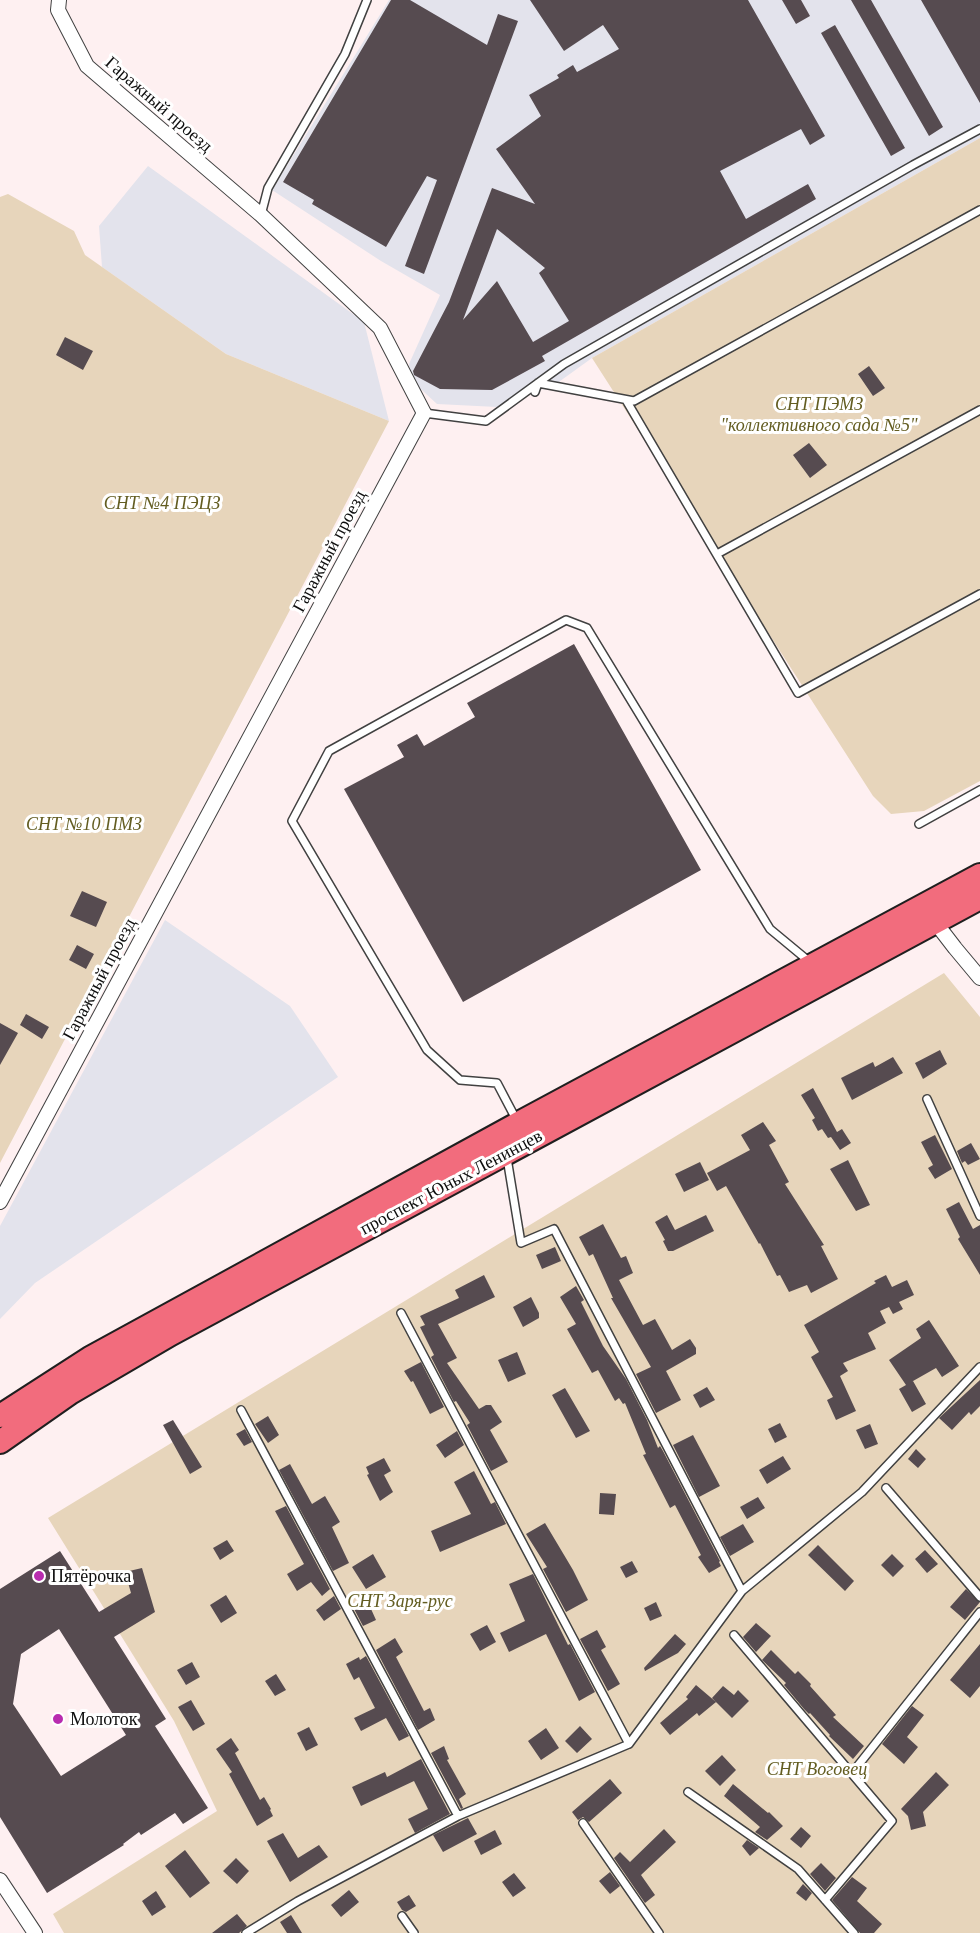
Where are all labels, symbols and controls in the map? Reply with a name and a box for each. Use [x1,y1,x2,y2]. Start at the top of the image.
street label: Гаражный проезд [101,52,217,156]
park label: СНТ ПЭМЗ "коллективного сада №5" [720,394,918,435]
street label: Гаражный проезд [288,487,370,615]
park label: СНТ №4 ПЭЦЗ [104,493,220,513]
park label: СНТ №10 ПМЗ [26,814,142,834]
street label: Гаражный проезд [58,915,140,1043]
street label: проспект Юных Ленинцев [357,1125,545,1239]
place label: Пятёрочка [51,1566,131,1586]
marker: Пятёрочка [32,1569,46,1583]
park label: СНТ Заря-рус [347,1591,453,1611]
place label: Молоток [70,1709,138,1729]
marker: Молоток [51,1712,65,1726]
park label: СНТ Воговец [767,1759,867,1779]

